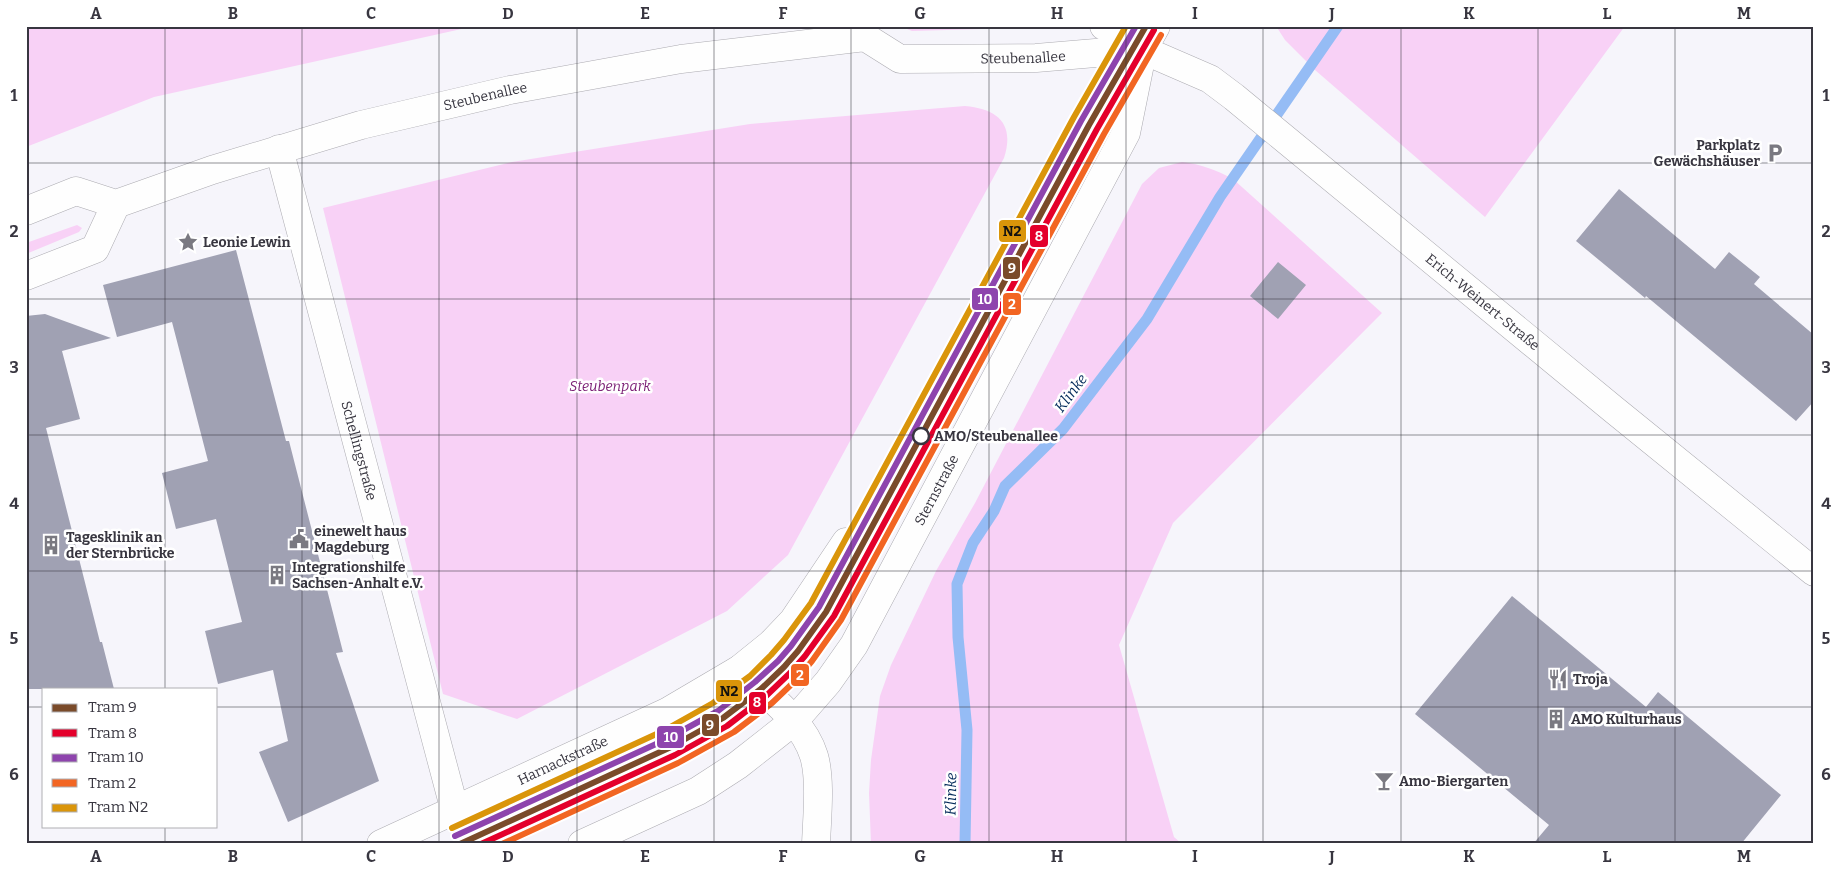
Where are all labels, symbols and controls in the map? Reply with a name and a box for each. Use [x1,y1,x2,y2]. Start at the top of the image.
text: A [90,4,102,23]
text: B [228,4,238,23]
text: C [366,4,376,23]
text: D [502,4,514,23]
text: E [640,4,650,23]
text: F [779,4,788,23]
text: G [914,4,926,23]
text: H [1051,4,1064,23]
text: I [1192,4,1198,23]
text: J [1328,4,1335,23]
text: K [1463,4,1475,23]
text: L [1603,4,1612,23]
text: M [1737,4,1751,23]
street label: Steubenallee [980,47,1066,67]
street label: Steubenallee [442,79,528,114]
text: 1 [11,86,18,105]
text: 1 [1823,86,1830,105]
place label: Parkplatz Gewächshäuser [1654,137,1760,170]
parking icon: Parkplatz Gewächshäuser [1764,142,1786,164]
line badge: N2 [998,219,1027,243]
text: 2 [9,222,19,241]
text: 2 [1821,222,1831,241]
text: N2 [1003,223,1021,240]
line badge: 8 [1029,224,1049,248]
text: 8 [1035,228,1043,245]
place icon: Leonie Lewin [177,231,199,253]
place label: Leonie Lewin [203,234,290,251]
street label: Erich-Weinert-Straße [1422,250,1543,354]
line badge: 9 [1002,256,1021,280]
text: 9 [1008,260,1016,277]
line badge: 10 [971,287,999,311]
text: 10 [978,291,993,308]
line badge: 2 [1002,292,1022,316]
text: 2 [1008,296,1016,313]
text: 3 [9,358,19,377]
text: 3 [1821,358,1831,377]
water label: Klinke [1051,370,1091,416]
park label: Steubenpark [569,378,651,395]
street label: Schellingstraße [338,399,381,502]
marker: AMO/Steubenallee [912,427,930,445]
place label: AMO/Steubenallee [934,428,1058,445]
street label: Sternstraße [911,452,962,528]
text: 4 [9,494,19,513]
text: 4 [1821,494,1831,513]
place label: einewelt haus Magdeburg [314,523,407,556]
public building icon: einewelt haus Magdeburg [288,528,310,550]
place label: Tagesklinik an der Sternbrücke [66,529,175,562]
building icon: Tagesklinik an der Sternbrücke [40,534,62,556]
place label: Integrationshilfe Sachsen-Anhalt e.V. [292,559,423,592]
building icon: Integrationshilfe Sachsen-Anhalt e.V. [266,564,288,586]
text: 5 [10,629,19,648]
text: 5 [1822,629,1831,648]
line badge: 2 [790,663,810,687]
text: 2 [796,667,804,684]
restaurant icon: Troja [1547,668,1569,690]
place label: Troja [1573,671,1608,688]
line badge: N2 [715,679,743,703]
text: N2 [720,683,738,700]
legend [42,688,218,828]
line badge: 8 [748,691,767,715]
text: 8 [753,694,761,711]
text: Tram 9 [88,698,137,716]
building icon: AMO Kulturhaus [1545,708,1567,730]
place label: AMO Kulturhaus [1571,711,1682,728]
line badge: 9 [701,713,720,737]
text: 9 [706,717,714,734]
text: Tram 8 [88,724,137,742]
line badge: 10 [656,725,685,749]
text: 10 [664,729,679,746]
street label: Harnackstraße [515,732,610,788]
text: Tram 10 [88,748,144,766]
text: 6 [9,765,19,784]
text: 6 [1821,765,1831,784]
bar icon: Amo-Biergarten [1373,770,1395,792]
water label: Klinke [942,772,960,816]
place label: Amo-Biergarten [1399,773,1508,790]
text: Tram 2 [88,774,136,792]
text: Tram N2 [88,798,148,816]
text: A [90,847,102,866]
text: B [228,847,238,866]
text: C [366,847,376,866]
text: D [502,847,514,866]
text: E [640,847,650,866]
text: F [779,847,788,866]
text: G [914,847,926,866]
text: H [1051,847,1064,866]
text: I [1192,847,1198,866]
text: J [1328,847,1335,866]
text: K [1463,847,1475,866]
text: L [1603,847,1612,866]
text: M [1737,847,1751,866]

